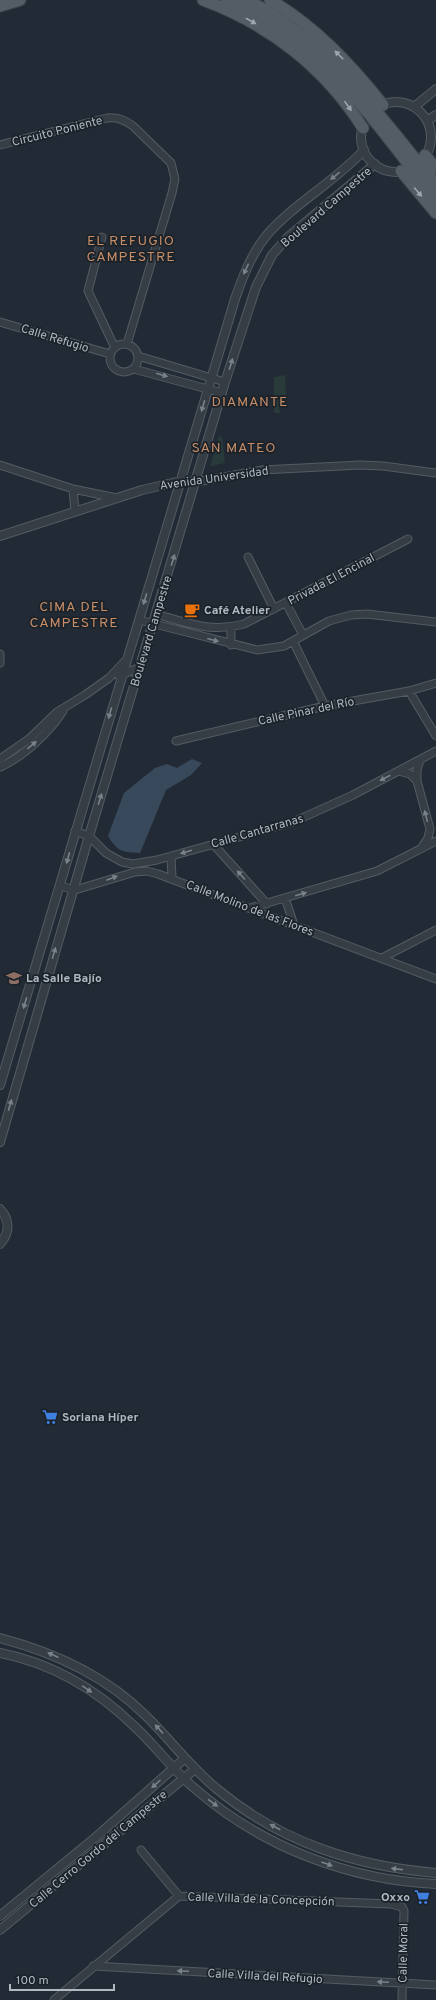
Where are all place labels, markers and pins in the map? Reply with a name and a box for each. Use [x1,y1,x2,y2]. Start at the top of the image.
cafe icon: Café Atelier [183,601,201,619]
place label: Café Atelier [204,603,270,619]
school or university icon: La Salle Bajío [5,969,23,987]
place label: La Salle Bajío [26,971,102,987]
supermarket icon: Soriana Híper [41,1408,59,1426]
place label: Soriana Híper [62,1410,139,1426]
supermarket icon: Oxxo [413,1888,431,1906]
place label: Oxxo [381,1890,410,1906]

